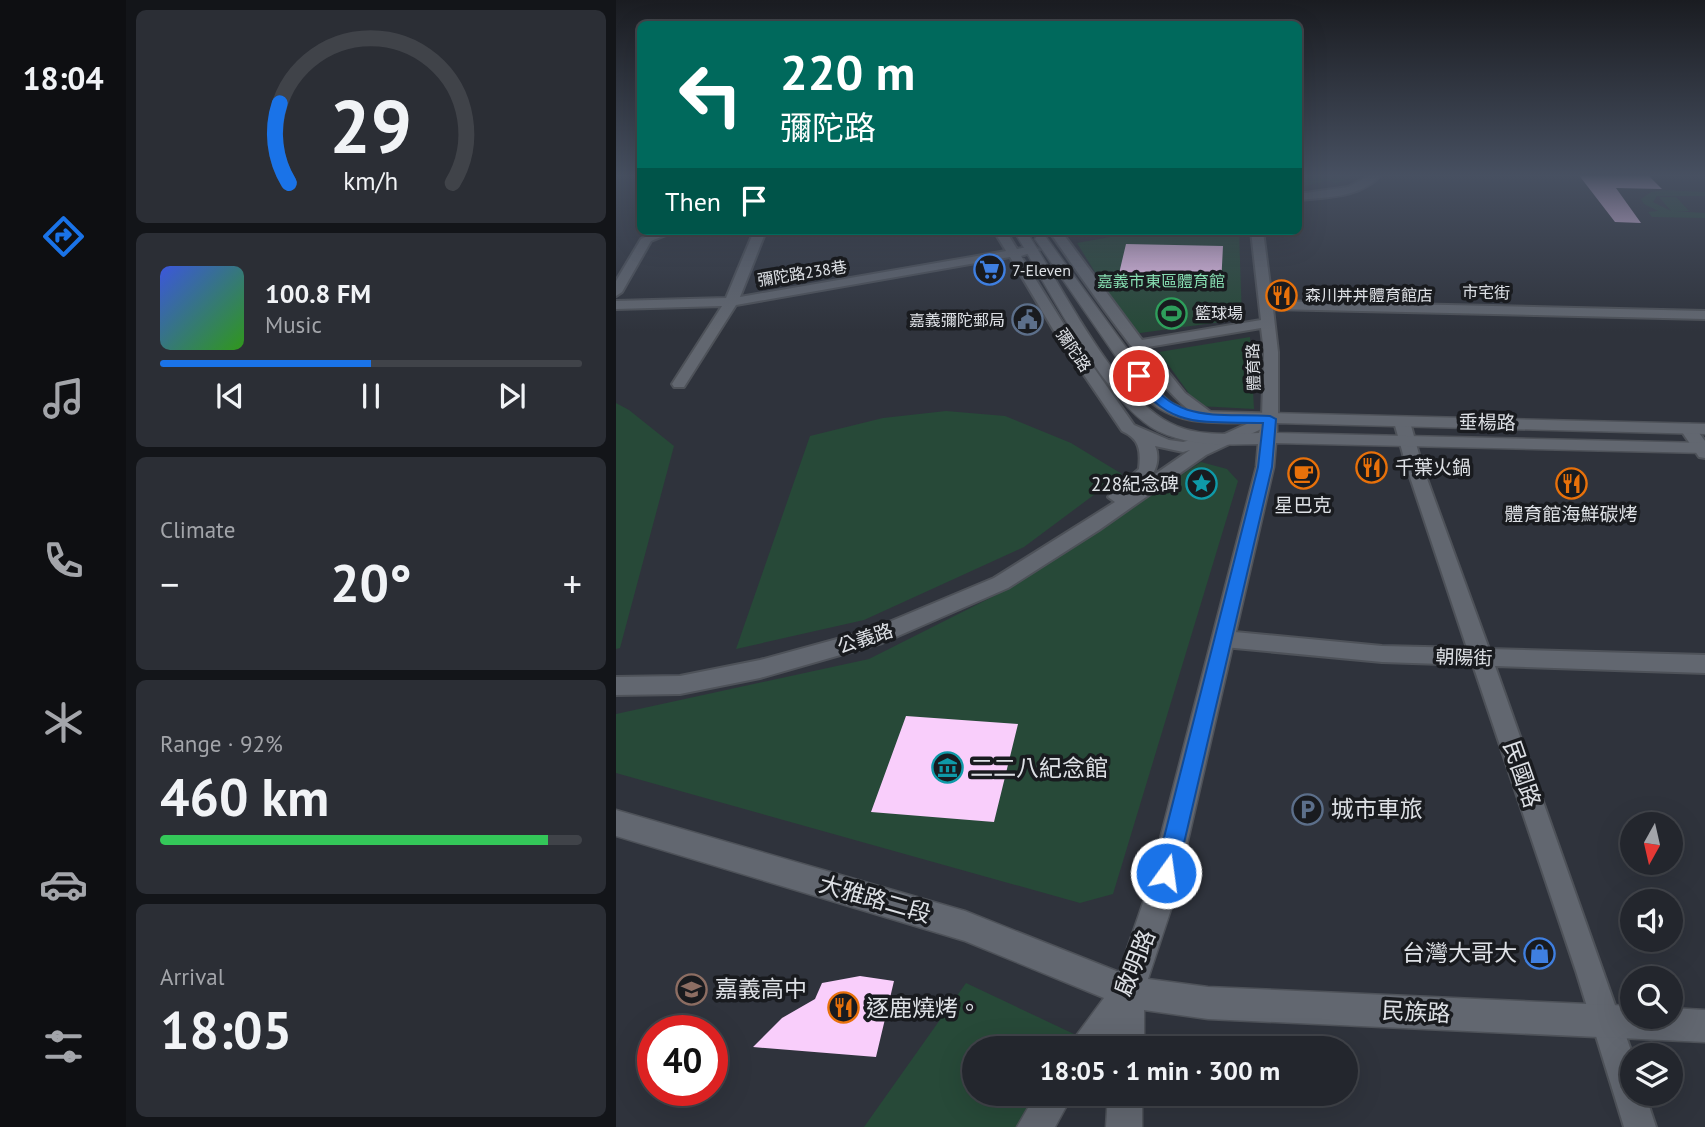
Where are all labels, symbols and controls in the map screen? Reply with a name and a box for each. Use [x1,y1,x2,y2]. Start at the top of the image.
text: 220 m [780,40,915,104]
icon: left [665,49,756,140]
text: 18:04 [22,57,104,99]
text: 29 [330,79,412,173]
text: 彌陀路 [780,106,876,148]
text: km/h [344,165,398,197]
icon: arrive [735,182,773,220]
text: Then [665,185,721,218]
icon: directions [39,212,88,261]
supermarket icon: 7-Eleven [972,253,1006,287]
street label: 彌陀路238巷 [756,256,848,290]
place label: 7-Eleven [1012,260,1071,280]
park label: 嘉義市東區體育館 [1097,271,1225,291]
text: 100.8 FM [265,277,371,310]
restaurant icon: 森川丼丼體育館店 [1265,278,1299,312]
street label: 市宅街 [1462,282,1510,302]
place label: 森川丼丼體育館店 [1305,285,1433,305]
sports icon: 籃球場 [1155,296,1189,330]
public building icon: 嘉義彌陀郵局 [1011,303,1045,337]
place label: 籃球場 [1195,303,1243,323]
text: Music [265,310,322,339]
place label: 嘉義彌陀郵局 [909,310,1005,330]
street label: 彌陀路 [1052,325,1096,375]
street label: 體育路 [1242,343,1264,391]
pin [1109,346,1169,406]
icon: arrive [1120,357,1158,395]
icon: music [39,374,88,423]
icon: previous [211,377,249,415]
icon: pause [352,377,390,415]
icon: next [493,377,531,415]
street label: 垂楊路 [1458,410,1516,434]
restaurant icon: 千葉火鍋 [1355,450,1389,484]
place label: 千葉火鍋 [1395,455,1471,479]
cafe icon: 星巴克 [1286,457,1320,491]
restaurant icon: 體育館海鮮碳烤 [1554,466,1588,500]
place icon: 228紀念碑 [1185,467,1219,501]
place label: 228紀念碑 [1091,472,1179,496]
place label: 星巴克 [1274,493,1332,517]
place label: 體育館海鮮碳烤 [1504,502,1638,526]
text: Climate [160,515,235,544]
icon: phone [39,536,88,585]
text: 20° [330,549,412,616]
text: − [160,559,179,608]
text: + [563,559,582,608]
street label: 公義路 [834,618,896,658]
street label: 朝陽街 [1435,644,1493,670]
icon: climate [39,698,88,747]
text: Range · 92% [160,729,283,758]
street label: 民國路 [1498,736,1547,811]
museum icon: 二二八紀念館 [930,751,964,785]
place label: 二二八紀念館 [970,753,1108,782]
text: 460 km [160,763,329,830]
parking icon: 城市車旅 [1291,792,1325,826]
place label: 城市車旅 [1331,794,1423,823]
north arrow [1620,812,1684,875]
map controls [1620,812,1683,1106]
position arrow [1129,836,1203,910]
icon: car [39,860,88,909]
street label: 大雅路二段 [816,869,934,928]
button: sound [1620,889,1683,952]
street label: 啟明路 [1108,925,1161,1000]
shop icon: 台灣大哥大 [1523,936,1557,970]
place label: 台灣大哥大 [1402,938,1517,967]
text: Arrival [160,962,224,991]
button: search [1620,966,1683,1029]
school or university icon: 嘉義高中 [675,972,709,1006]
place label: 嘉義高中 [715,974,807,1003]
restaurant icon: 逐鹿燒烤。 [826,991,860,1025]
place label: 逐鹿燒烤。 [866,993,981,1022]
street label: 民族路 [1381,995,1451,1028]
text: 18:05 [160,996,292,1063]
speed limit sign: 40 [637,1015,728,1106]
icon: filters [39,1022,88,1071]
button: layers [1620,1043,1683,1106]
text: 18:05 · 1 min · 300 m [1040,1054,1280,1087]

